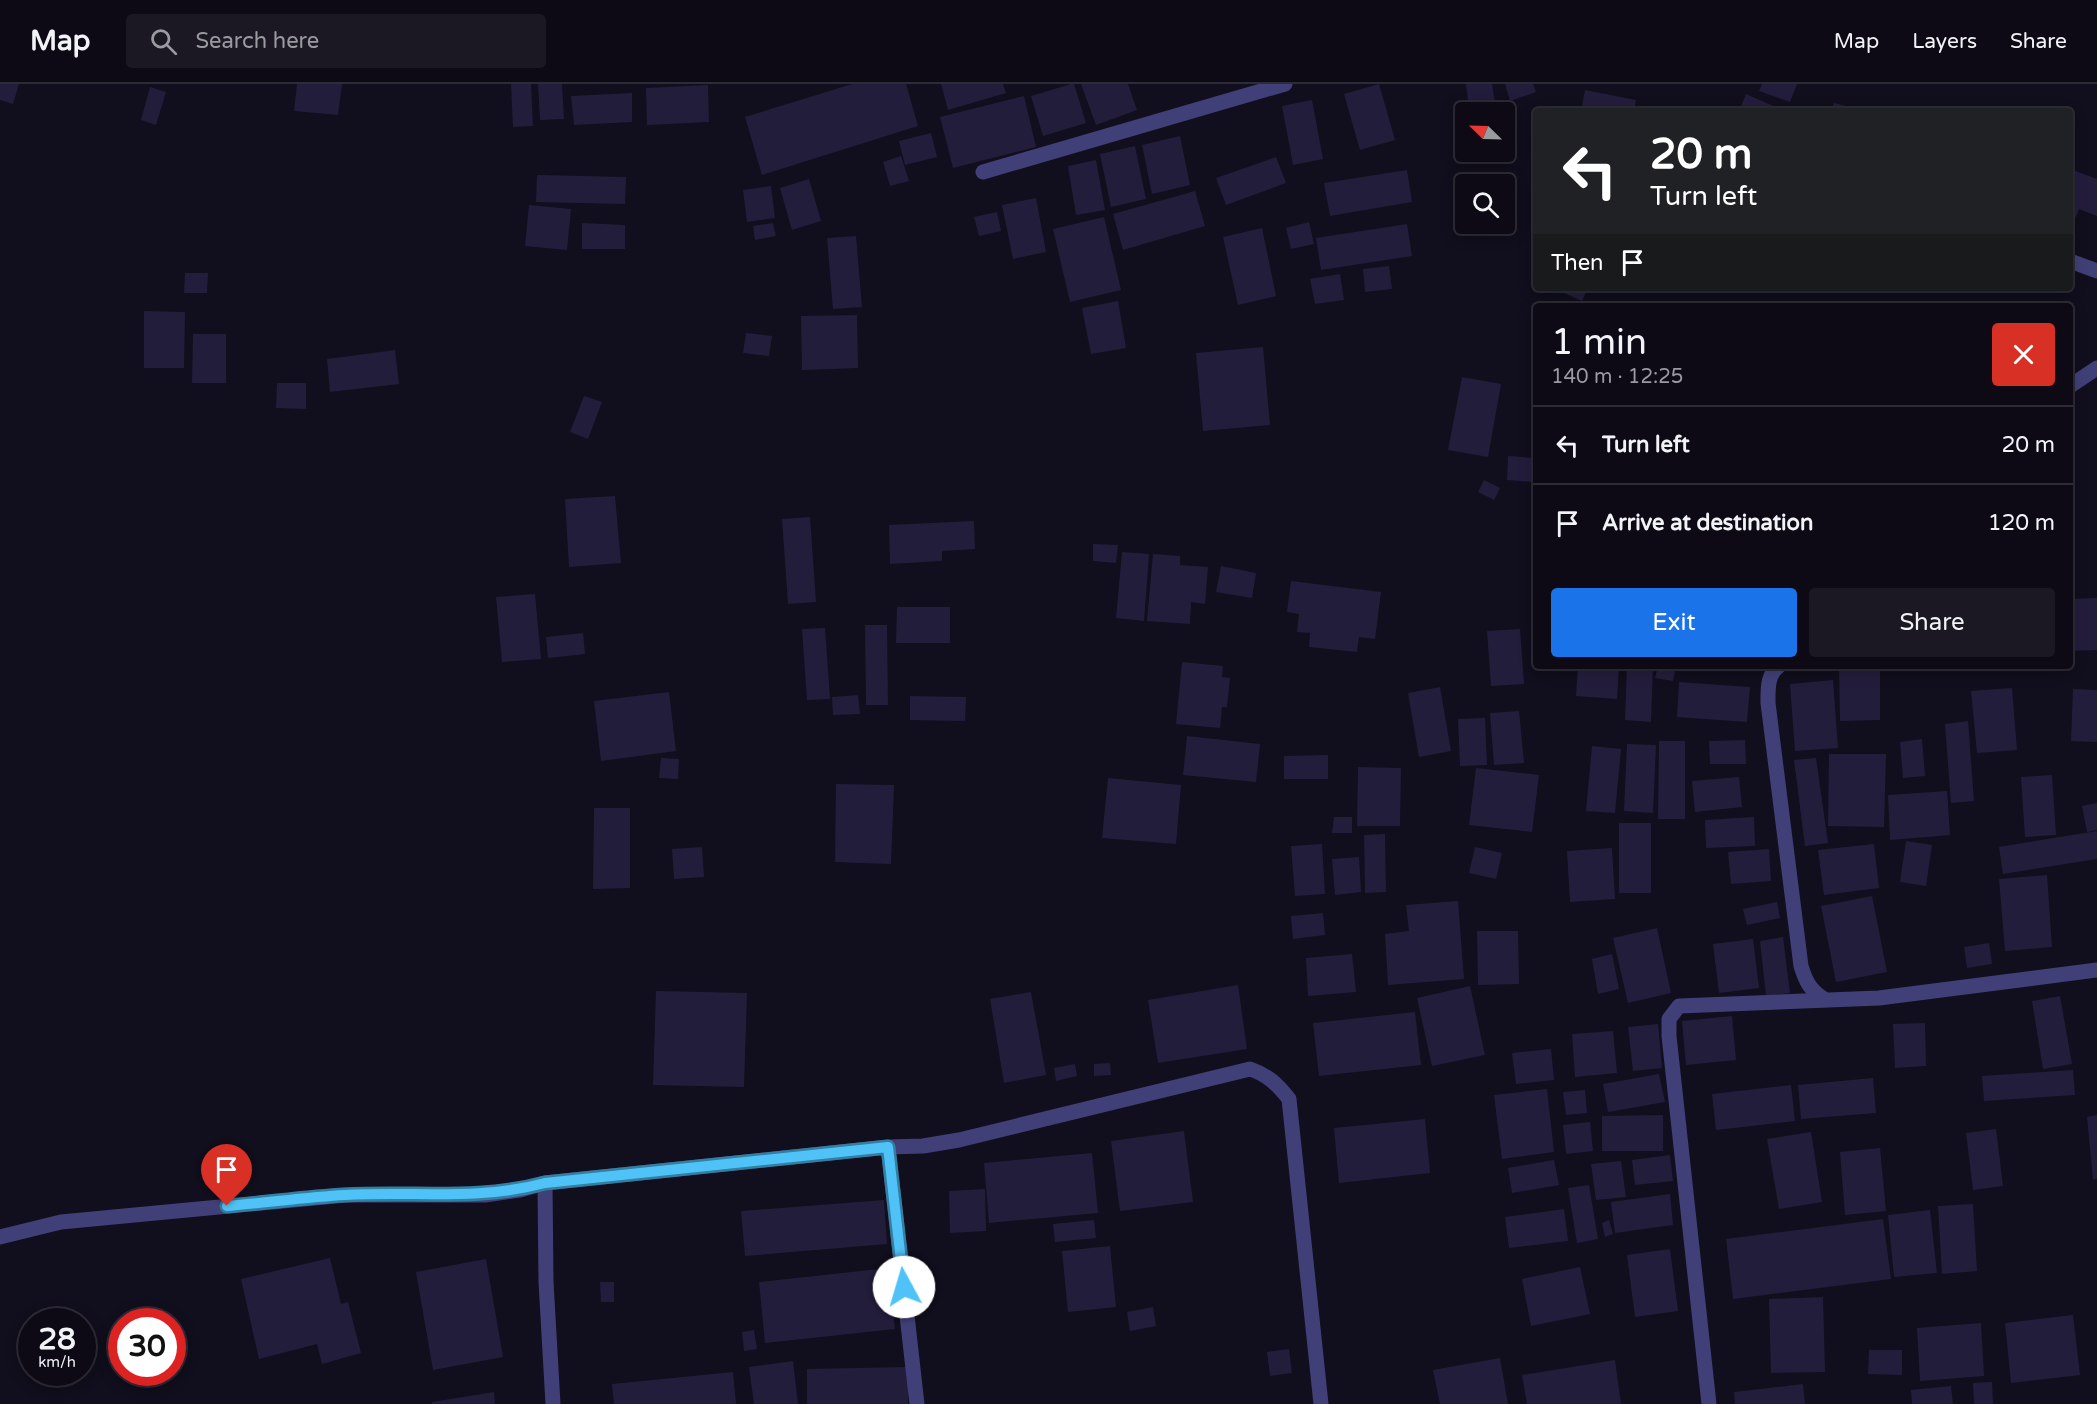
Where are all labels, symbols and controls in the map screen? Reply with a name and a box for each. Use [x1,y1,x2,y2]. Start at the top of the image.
search box [126,14,546,68]
text: Map [30,24,90,58]
icon: search [147,25,180,58]
text: Search here [195,28,319,54]
text: Map [1834,29,1879,54]
text: Layers [1912,29,1977,54]
text: Share [2010,29,2067,54]
north arrow [1455,102,1515,162]
map controls [1455,102,1515,234]
text: 20 m [1650,129,1752,180]
icon: left [1551,132,1629,210]
button: search [1455,174,1515,234]
text: Turn left [1650,180,1757,213]
icon: arrive [1616,246,1649,279]
text: Then [1551,250,1604,276]
text: 1 min [1551,321,1647,364]
button: close [1992,323,2055,386]
text: 140 m · 12:25 [1551,365,1683,389]
icon: left [1551,429,1584,462]
text: Turn left [1602,432,1690,458]
text: 20 m [2001,432,2055,458]
icon: arrive [1551,507,1584,540]
text: Arrive at destination [1602,510,1813,536]
text: 120 m [1988,510,2055,536]
button: Exit [1551,588,1797,657]
button: Share [1809,588,2055,657]
pin [201,1144,252,1206]
icon: arrive [210,1153,243,1186]
position arrow [872,1255,936,1319]
speed limit sign: 30 [108,1308,186,1386]
text: 28 [38,1321,76,1358]
text: km/h [38,1353,76,1371]

